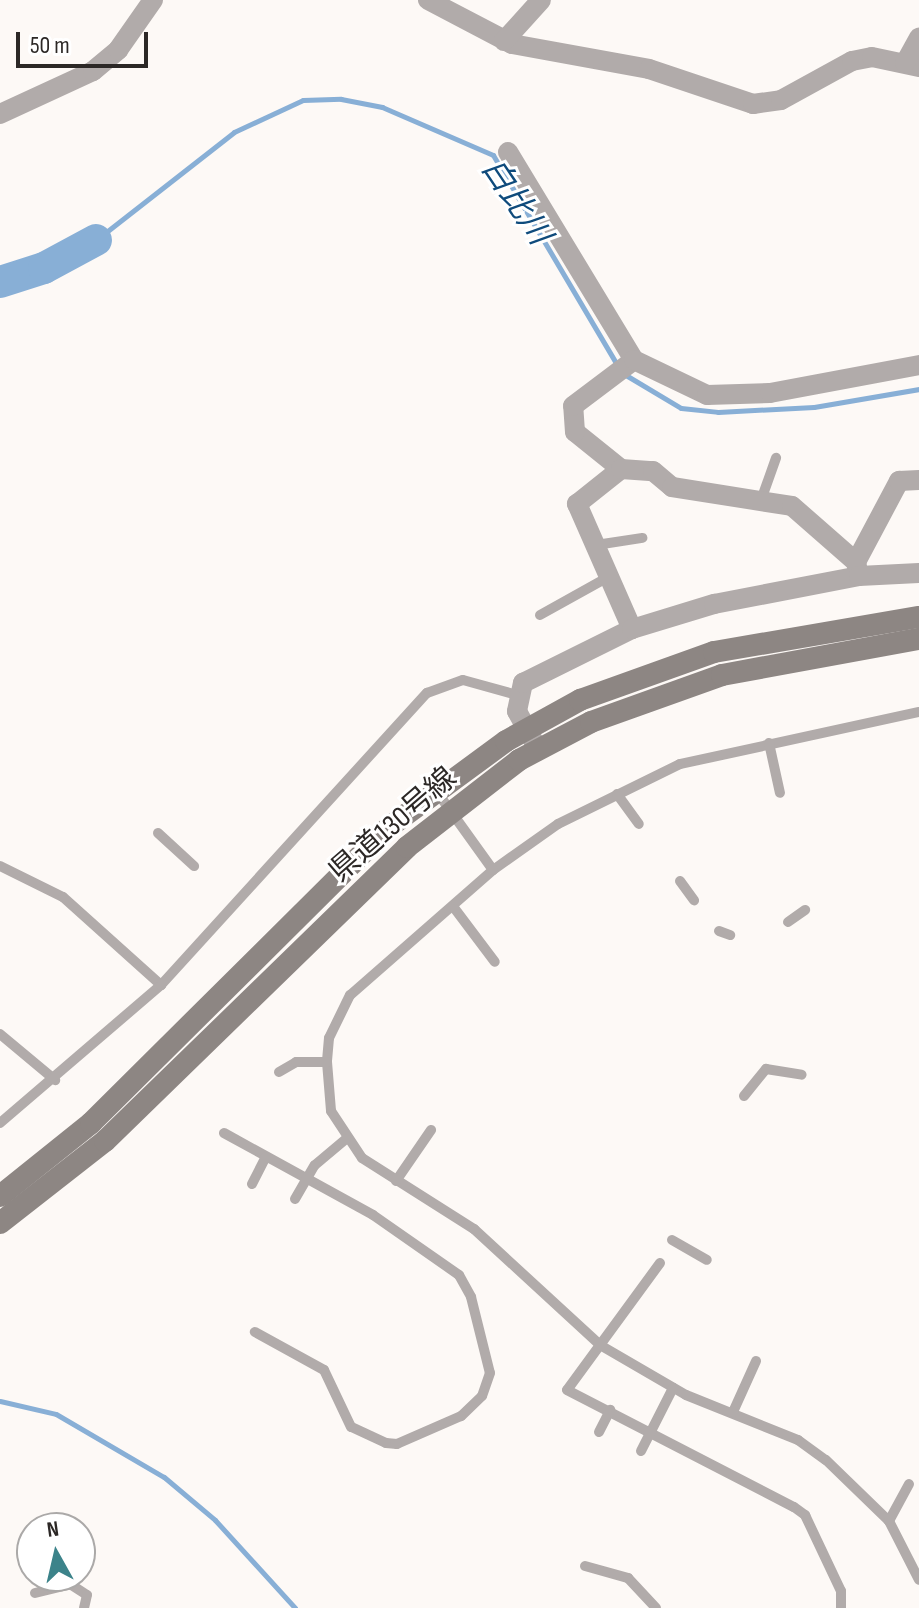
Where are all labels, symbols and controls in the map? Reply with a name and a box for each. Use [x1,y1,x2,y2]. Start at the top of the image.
scale bar [20,16,152,66]
text: 50 m [30,31,70,60]
water label: 白比川 [472,151,558,253]
street label: 県道130号線 [322,760,464,890]
north arrow [16,1512,96,1592]
text: N [45,1516,61,1544]

